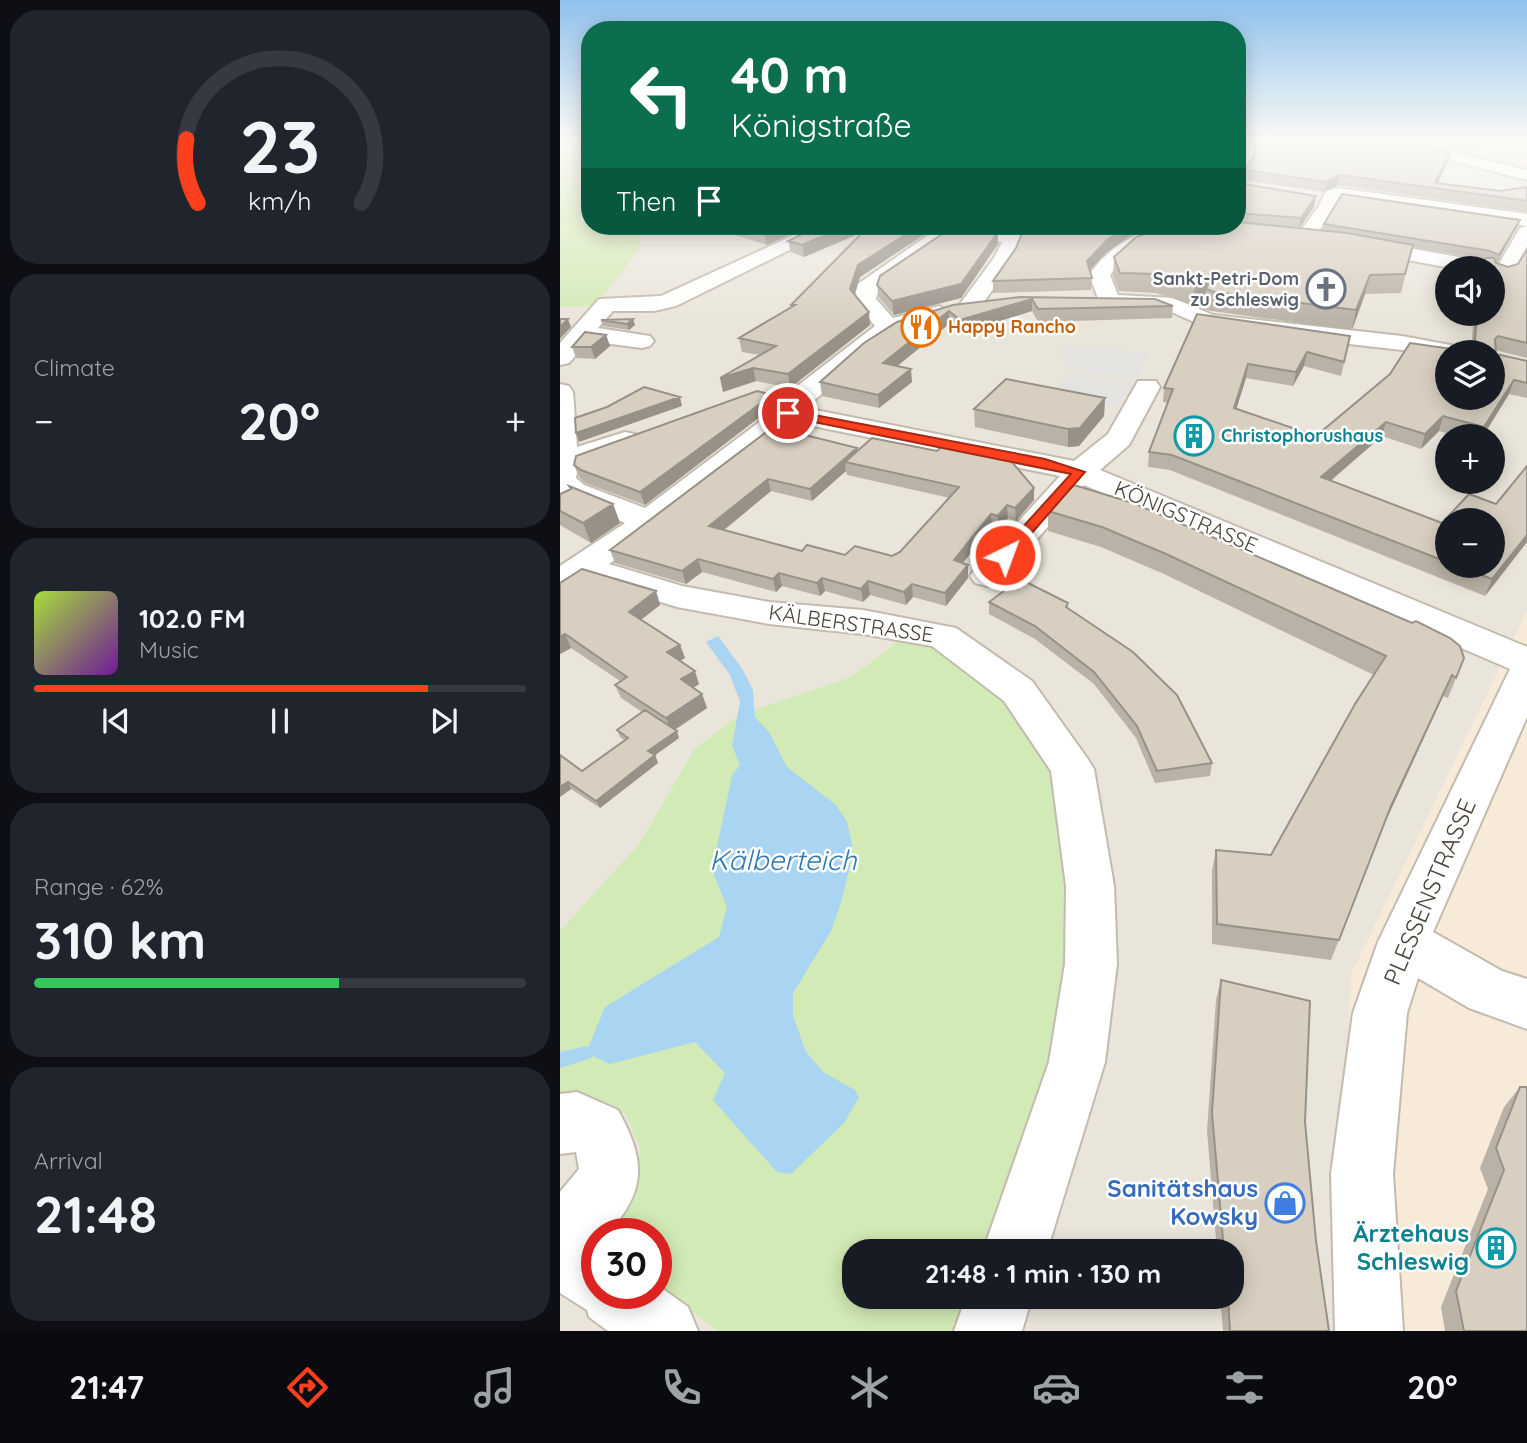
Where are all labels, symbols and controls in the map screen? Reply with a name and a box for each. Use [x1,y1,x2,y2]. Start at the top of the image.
text: 40 m [731,44,849,105]
icon: left [616,49,707,140]
text: 23 [240,100,320,191]
text: Königstraße [731,105,912,145]
icon: arrive [690,182,728,220]
text: km/h [248,185,312,216]
text: Then [616,185,676,218]
map controls [1435,256,1505,578]
button: sound [1435,256,1505,326]
place label: Sankt-Petri-Dom zu Schleswig [1153,267,1299,311]
church icon: Sankt-Petri-Dom zu Schleswig [1305,268,1347,310]
restaurant icon: Happy Rancho [900,306,942,348]
place label: Happy Rancho [948,315,1076,338]
button: layers [1435,340,1505,410]
text: Climate [34,353,115,382]
pin [758,383,818,443]
text: 20° [238,388,320,453]
icon: arrive [769,394,807,432]
text: − [34,397,54,445]
text: + [505,397,526,445]
building icon: Christophorushaus [1173,415,1215,457]
place label: Christophorushaus [1221,424,1383,447]
button: + [1435,424,1505,494]
street label: KÖNIGSTRASSE [1111,474,1262,558]
button: − [1435,508,1505,578]
position arrow [968,518,1042,592]
street label: KÄLBERSTRASSE [767,599,935,647]
text: 102.0 FM [139,602,246,635]
text: Music [139,635,199,664]
icon: previous [97,702,135,740]
icon: pause [261,702,299,740]
icon: next [425,702,463,740]
street label: PLESSENSTRASSE [1376,794,1482,989]
water label: Kälberteich [709,842,858,877]
text: Range · 62% [34,872,164,901]
text: 310 km [34,907,206,972]
text: Arrival [34,1146,103,1175]
place label: Sanitätshaus Kowsky [1107,1173,1258,1231]
text: 21:48 [34,1181,157,1246]
shop icon: Sanitätshaus Kowsky [1264,1182,1306,1224]
speed limit sign: 30 [581,1218,672,1309]
place label: Ärztehaus Schleswig [1353,1218,1469,1276]
building icon: Ärztehaus Schleswig [1475,1227,1517,1269]
text: 21:48 · 1 min · 130 m [925,1257,1161,1290]
icon: directions [283,1363,332,1412]
icon: music [470,1363,519,1412]
icon: phone [657,1363,706,1412]
icon: climate [845,1363,894,1412]
icon: car [1032,1363,1081,1412]
icon: filters [1220,1363,1269,1412]
text: 21:47 [69,1367,144,1407]
text: 20° [1407,1367,1458,1407]

